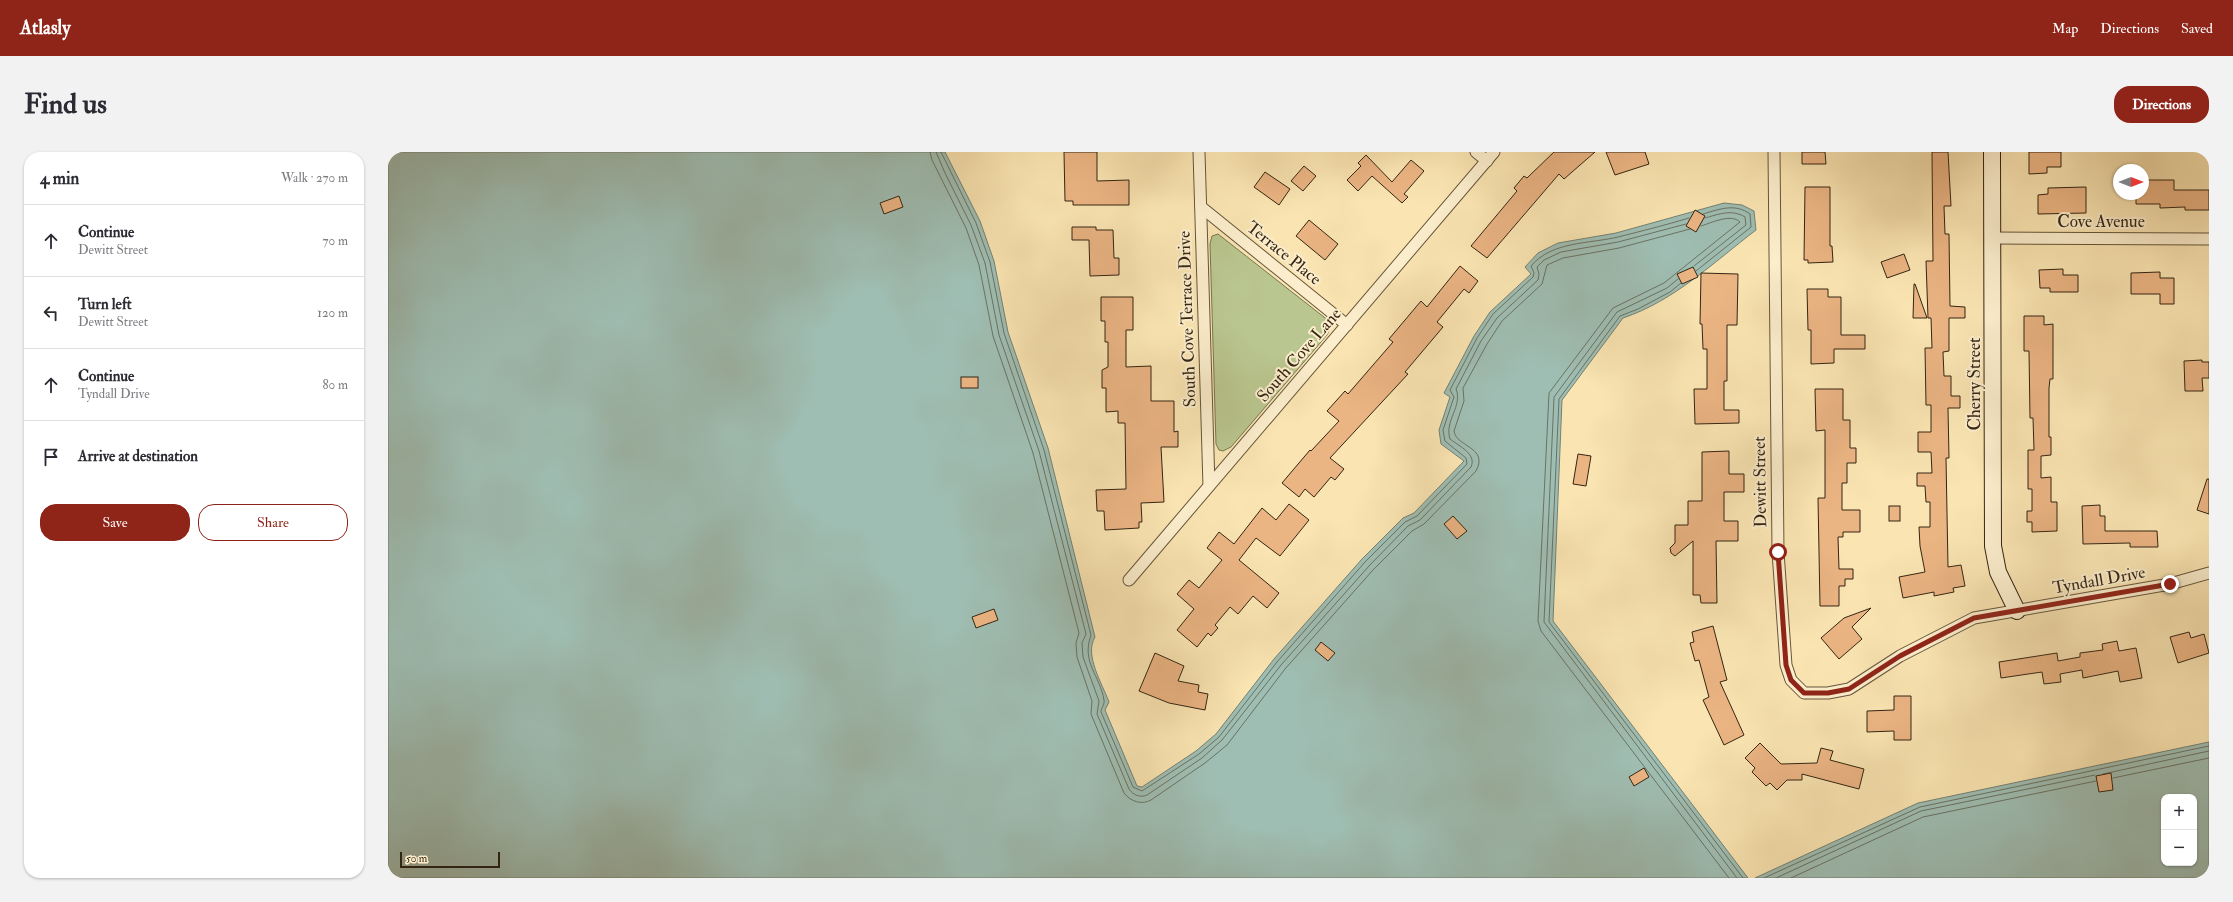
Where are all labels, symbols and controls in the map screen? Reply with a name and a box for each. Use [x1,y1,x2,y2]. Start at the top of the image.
text: Atlasly [20,16,71,40]
text: Map [2052,20,2078,37]
text: Directions [2100,20,2159,37]
text: Saved [2181,20,2213,37]
button: Directions [2114,86,2209,123]
text: Find us [24,87,107,122]
north arrow [2113,164,2149,200]
text: 4 min [40,168,79,189]
text: Walk · 270 m [281,170,348,186]
street label: Cove Avenue [2057,211,2145,232]
street label: Terrace Place [1242,217,1326,289]
text: Continue [78,223,134,242]
icon: ahead [40,230,62,252]
street label: South Cove Terrace Drive [1173,230,1201,408]
text: 70 m [323,233,348,249]
text: Dewitt Street [78,242,148,258]
text: Turn left [78,295,132,314]
icon: left [40,302,62,324]
street label: South Cove Lane [1252,304,1346,406]
text: 120 m [317,305,348,321]
text: Dewitt Street [78,314,148,330]
street label: Cherry Street [1964,337,1986,431]
text: Continue [78,367,134,386]
icon: ahead [40,374,62,396]
text: 80 m [322,377,348,393]
text: Tyndall Drive [78,386,150,402]
street label: Dewitt Street [1749,436,1771,528]
icon: arrive [40,446,62,468]
text: Arrive at destination [78,447,198,466]
button: Save [40,504,190,541]
button: Share [198,504,348,541]
route start [1769,543,1787,561]
street label: Tyndall Drive [2051,562,2147,599]
route end [2161,575,2179,593]
map controls [2161,794,2197,866]
button: + [2161,794,2197,830]
button: − [2161,830,2197,866]
scale bar [400,850,500,869]
text: 50 m [406,852,427,865]

